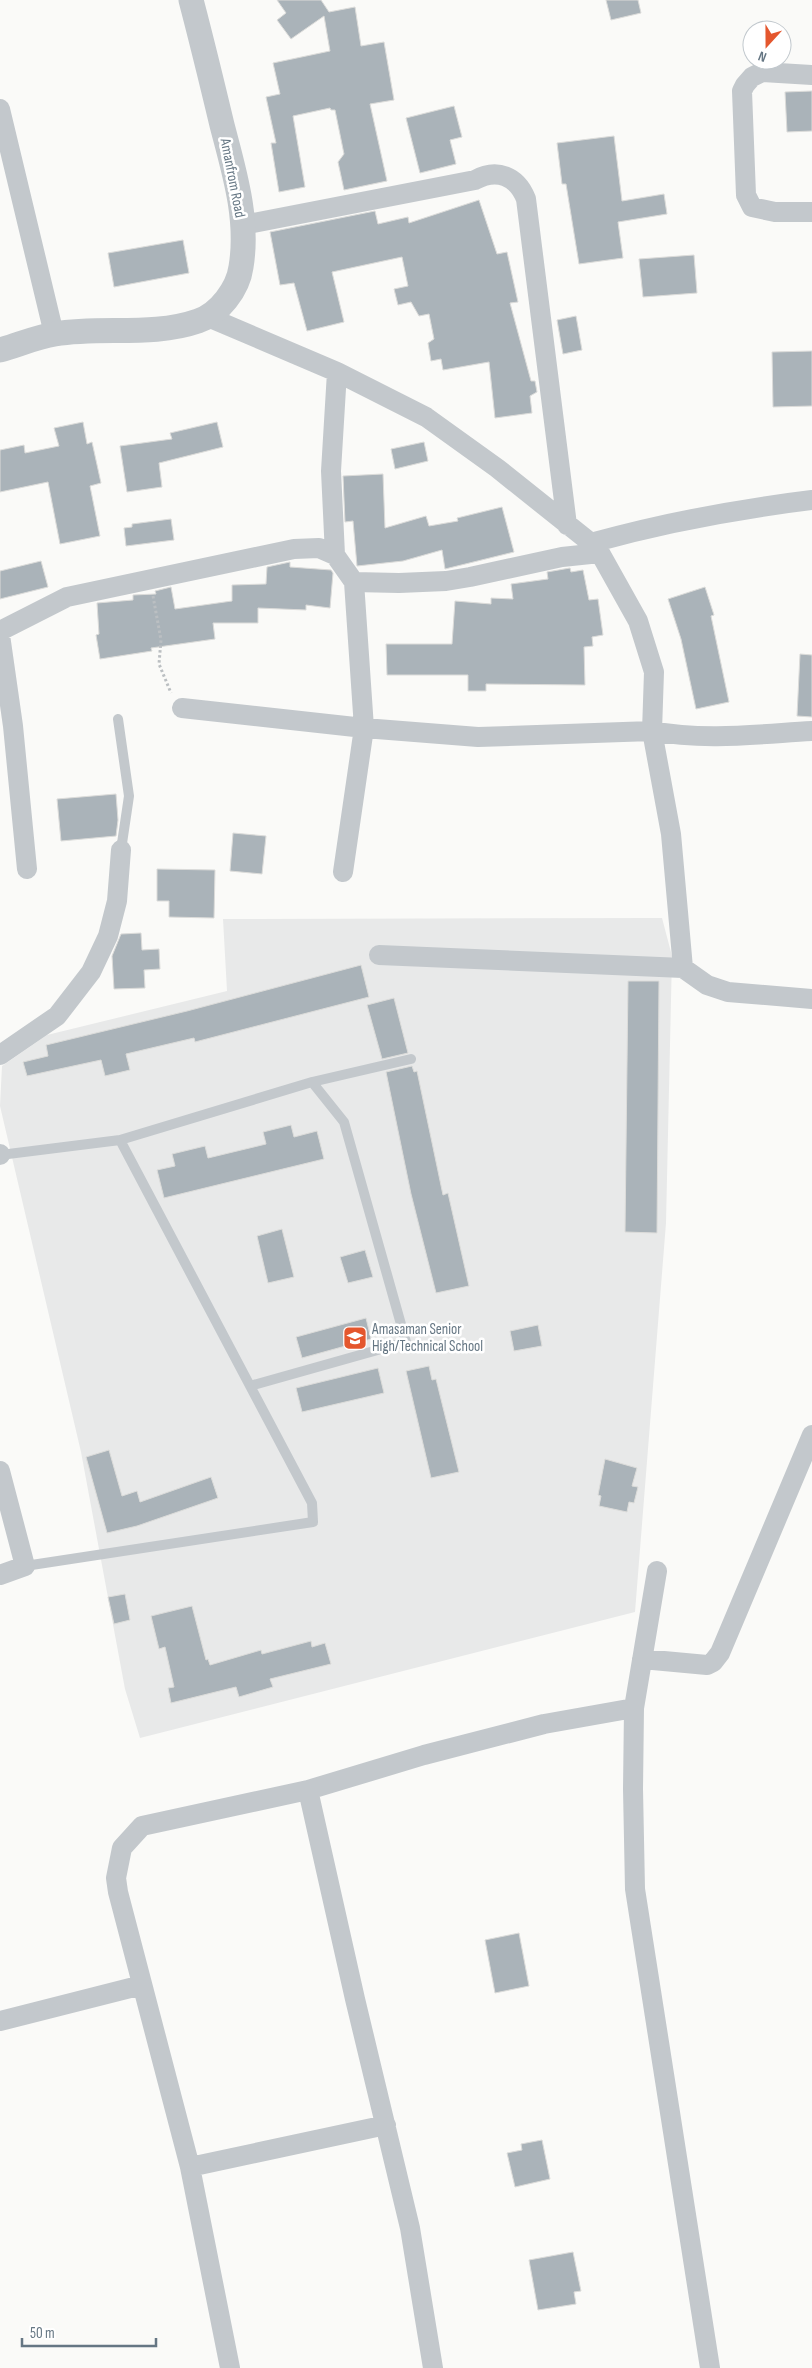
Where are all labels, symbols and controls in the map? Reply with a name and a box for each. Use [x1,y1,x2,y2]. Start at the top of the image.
north arrow [742,20,792,70]
text: N [756,47,769,66]
street label: Amanfrom Road [215,136,249,219]
place label: Amasaman Senior High/Technical School [371,1320,483,1356]
school or university icon: Amasaman Senior High/Technical School [342,1325,368,1351]
scale bar [22,2316,156,2348]
text: 50 m [30,2324,55,2343]

